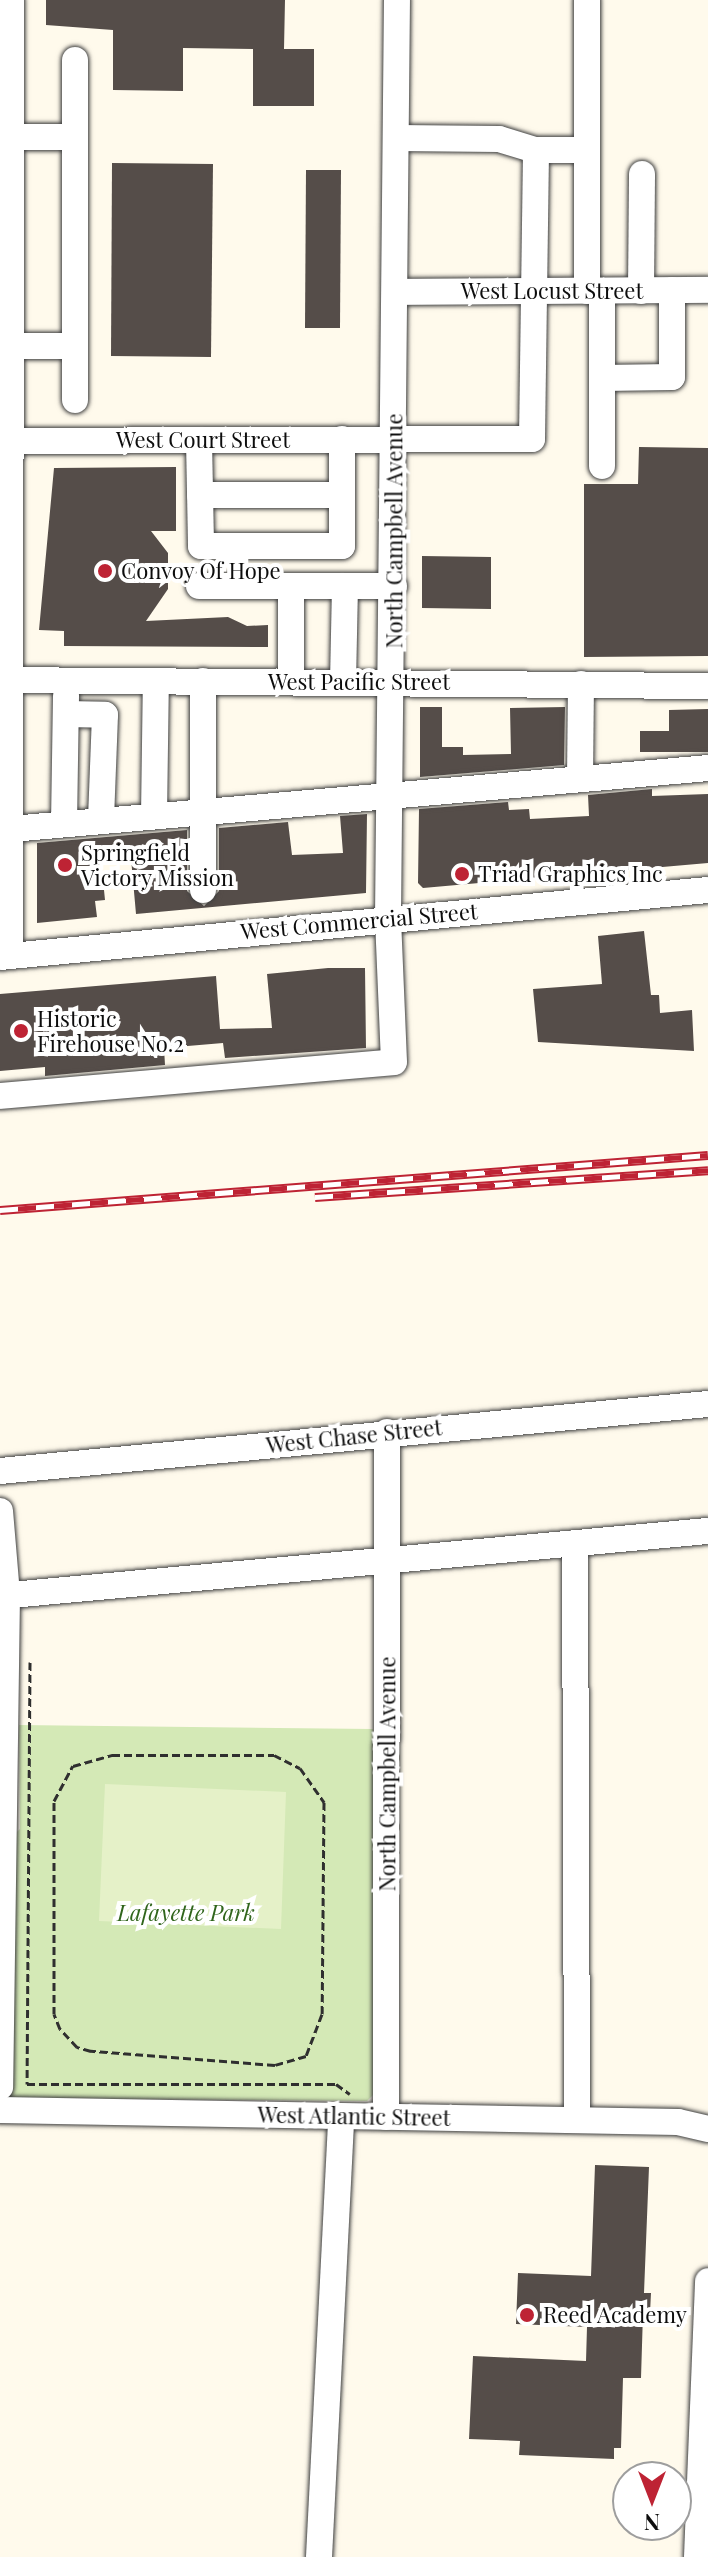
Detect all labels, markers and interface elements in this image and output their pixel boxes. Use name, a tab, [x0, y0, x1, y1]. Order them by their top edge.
street label: West Locust Street	[460, 278, 644, 304]
street label: North Campbell Avenue	[381, 413, 407, 649]
street label: West Court Street	[116, 427, 290, 453]
place label: Convoy Of Hope	[121, 558, 281, 584]
marker: Convoy Of Hope	[96, 562, 114, 580]
street label: West Pacific Street	[268, 669, 450, 695]
place label: Springfield Victory Mission	[81, 839, 234, 890]
marker: Springfield Victory Mission	[56, 856, 74, 874]
place label: Triad Graphics Inc	[478, 861, 663, 887]
marker: Triad Graphics Inc	[453, 865, 471, 883]
street label: West Commercial Street	[239, 897, 479, 945]
place label: Historic Firehouse No.2	[37, 1005, 184, 1056]
marker: Historic Firehouse No.2	[12, 1022, 30, 1040]
street label: West Chase Street	[265, 1414, 443, 1458]
street label: North Campbell Avenue	[374, 1656, 400, 1892]
park label: Lafayette Park	[117, 1900, 255, 1926]
street label: West Atlantic Street	[257, 2101, 451, 2131]
place label: Reed Academy	[543, 2302, 688, 2328]
marker: Reed Academy	[518, 2306, 536, 2324]
north arrow	[612, 2461, 692, 2541]
text: N	[644, 2508, 660, 2538]

